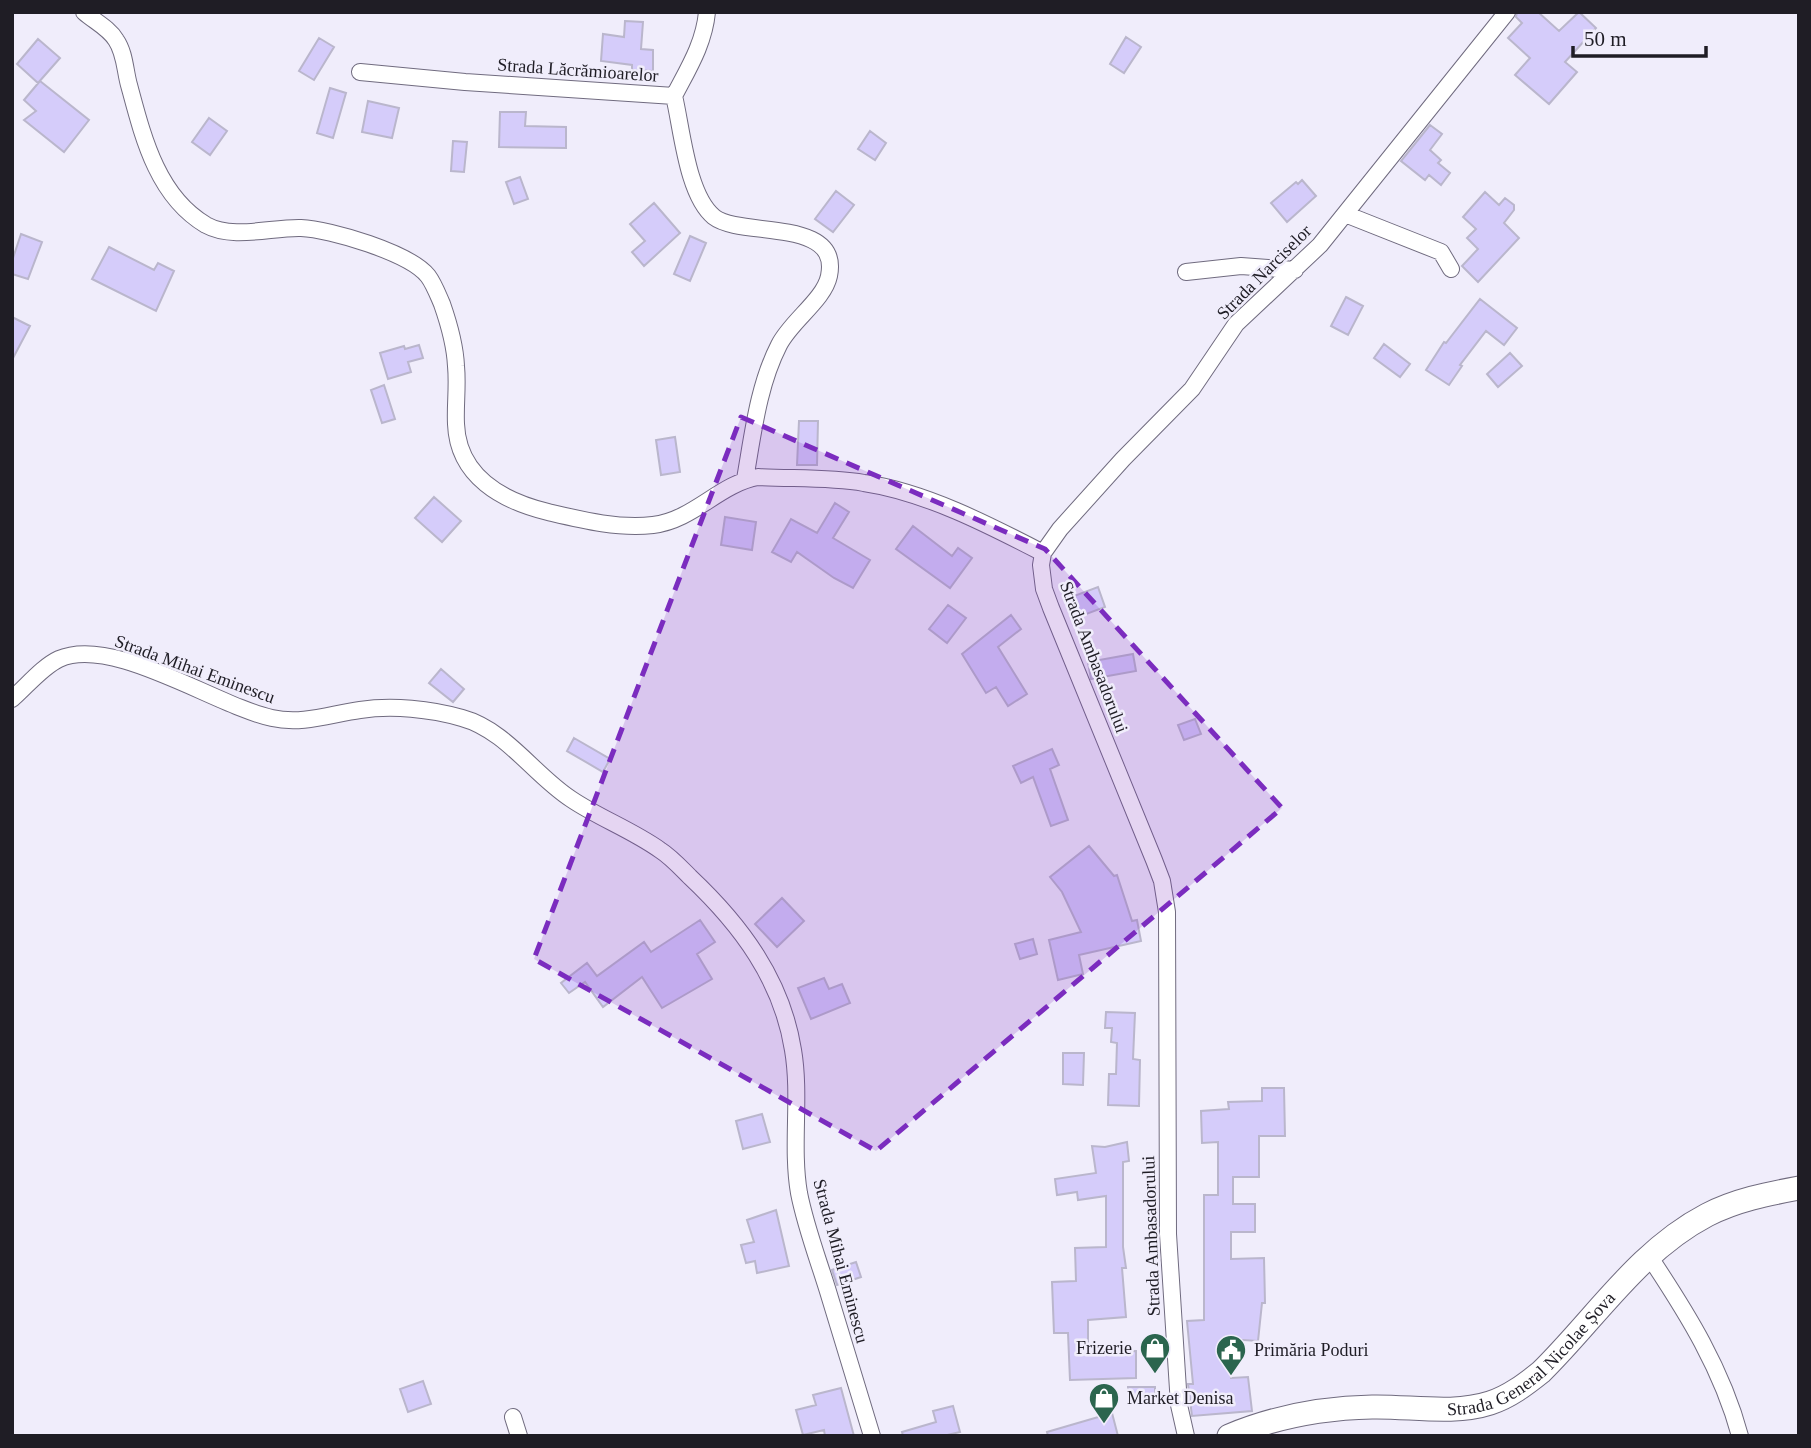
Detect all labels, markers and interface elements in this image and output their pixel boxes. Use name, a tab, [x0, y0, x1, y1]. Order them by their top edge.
scale bar	[1573, 14, 1706, 58]
text: 50 m	[1584, 27, 1627, 51]
street label: Strada Lăcrămioarelor	[497, 54, 659, 86]
street label: Strada Narciselor	[1213, 221, 1315, 323]
street label: Strada Ambasadorului	[1056, 579, 1132, 735]
street label: Strada Mihai Eminescu	[112, 631, 278, 707]
street label: Strada Ambasadorului	[1138, 1155, 1164, 1317]
street label: Strada Mihai Eminescu	[809, 1177, 873, 1345]
street label: Strada General Nicolae Șova	[1447, 1288, 1619, 1419]
shop icon: Frizerie	[1138, 1331, 1172, 1375]
public building icon: Primăria Poduri	[1214, 1333, 1248, 1377]
place label: Frizerie	[1076, 1338, 1132, 1358]
place label: Primăria Poduri	[1254, 1340, 1369, 1360]
shop icon: Market Denisa	[1087, 1381, 1121, 1425]
place label: Market Denisa	[1127, 1388, 1233, 1408]

